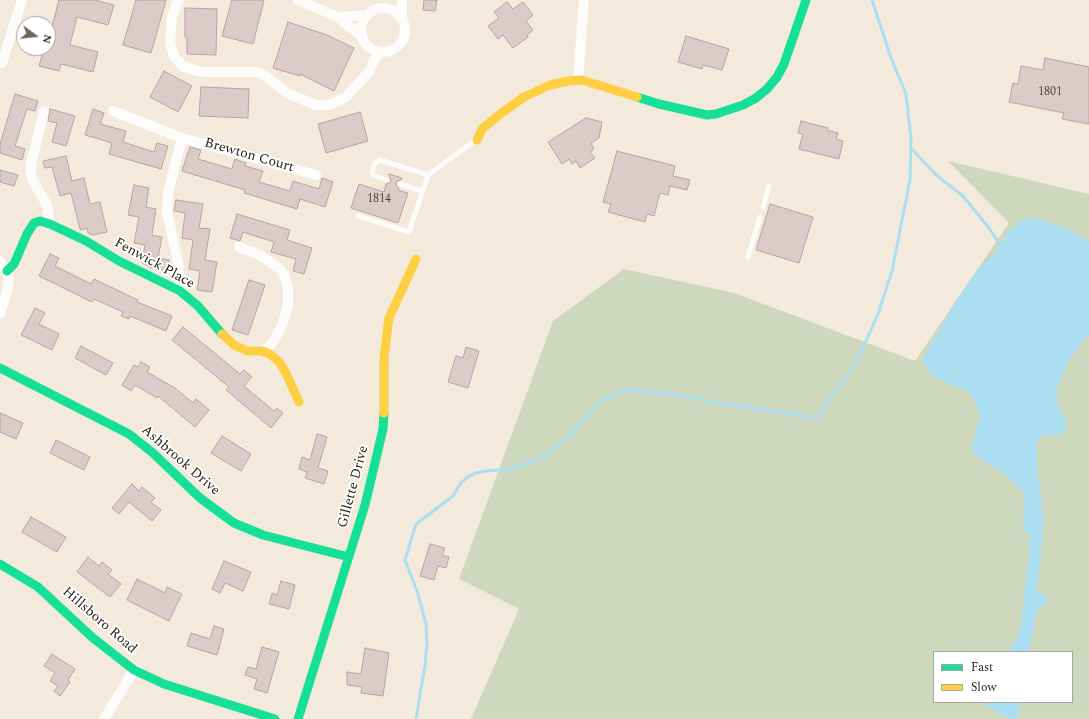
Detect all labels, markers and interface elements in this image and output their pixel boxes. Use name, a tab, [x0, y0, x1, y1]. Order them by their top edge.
north arrow	[16, 16, 56, 56]
text: N	[38, 32, 56, 46]
house number: 1801	[1038, 86, 1062, 100]
street label: Brewton Court	[202, 135, 296, 177]
house number: 1814	[367, 193, 391, 207]
street label: Fenwick Place	[111, 235, 197, 293]
street label: Ashbrook Drive	[137, 422, 223, 500]
street label: Gillette Drive	[335, 444, 373, 530]
street label: Hillsboro Road	[58, 584, 140, 658]
legend	[933, 651, 1073, 703]
text: Fast	[971, 658, 993, 677]
text: Slow	[971, 678, 996, 697]

